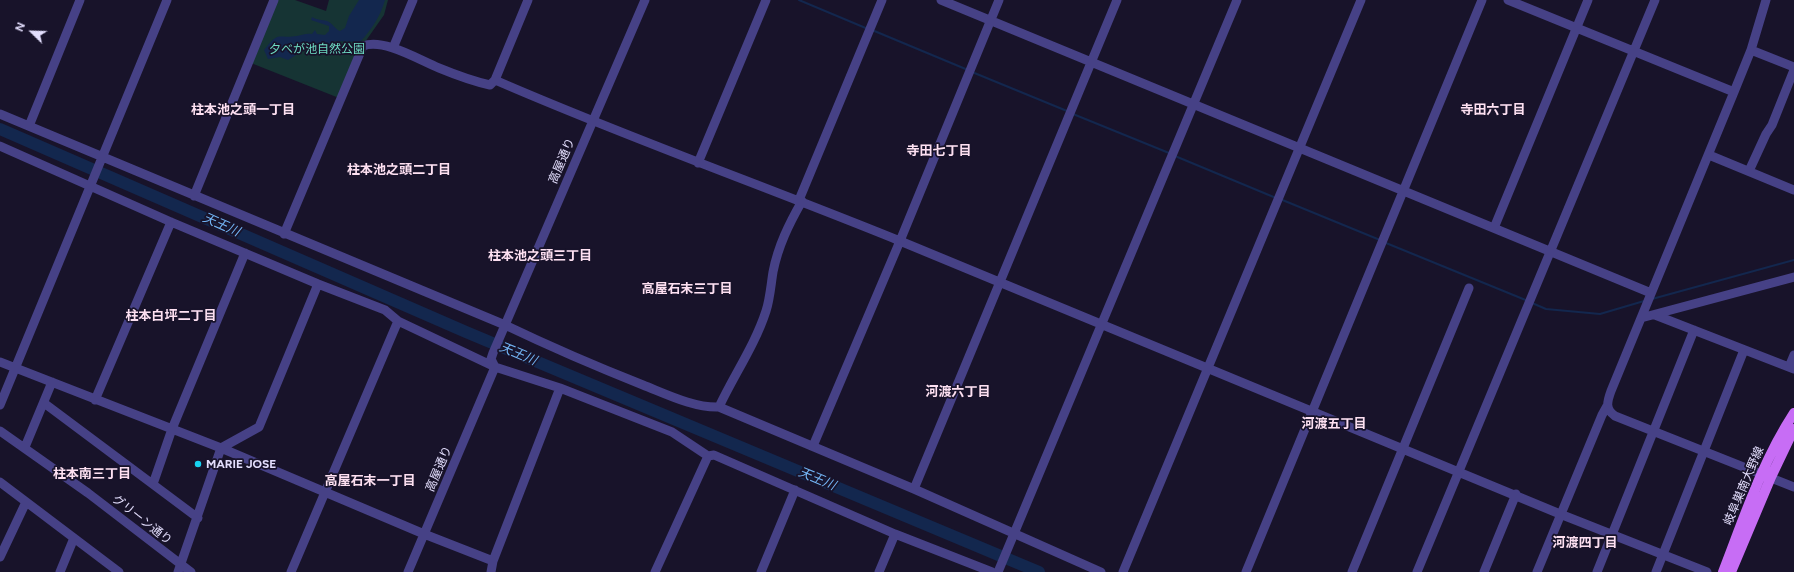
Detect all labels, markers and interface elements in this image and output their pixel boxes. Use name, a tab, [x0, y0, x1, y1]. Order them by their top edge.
north arrow	[12, 12, 52, 52]
text: N	[13, 21, 28, 34]
park label: 夕べが池自然公園	[269, 42, 365, 56]
district label: 柱本池之頭一丁目	[191, 102, 295, 118]
district label: 寺田六丁目	[1461, 102, 1525, 118]
street label: 高屋通り	[546, 136, 578, 186]
district label: 寺田七丁目	[907, 143, 971, 159]
district label: 柱本池之頭二丁目	[347, 162, 451, 178]
water label: 天王川	[200, 210, 242, 240]
district label: 柱本池之頭三丁目	[488, 248, 592, 264]
district label: 高屋石末三丁目	[642, 281, 732, 297]
district label: 柱本白坪二丁目	[126, 308, 216, 324]
water label: 天王川	[497, 339, 539, 369]
district label: 河渡六丁目	[926, 384, 990, 400]
district label: 河渡五丁目	[1302, 416, 1366, 432]
street label: 高屋通り	[423, 444, 455, 494]
street label: 岐阜巣南大野線	[1721, 445, 1767, 527]
place label: MARIE JOSE	[206, 457, 276, 471]
marker: MARIE JOSE	[193, 459, 203, 469]
water label: 天王川	[796, 464, 838, 494]
district label: 柱本南三丁目	[53, 466, 131, 482]
district label: 高屋石末一丁目	[325, 473, 415, 489]
street label: グリーン通り	[109, 492, 175, 548]
district label: 河渡四丁目	[1553, 535, 1617, 551]

